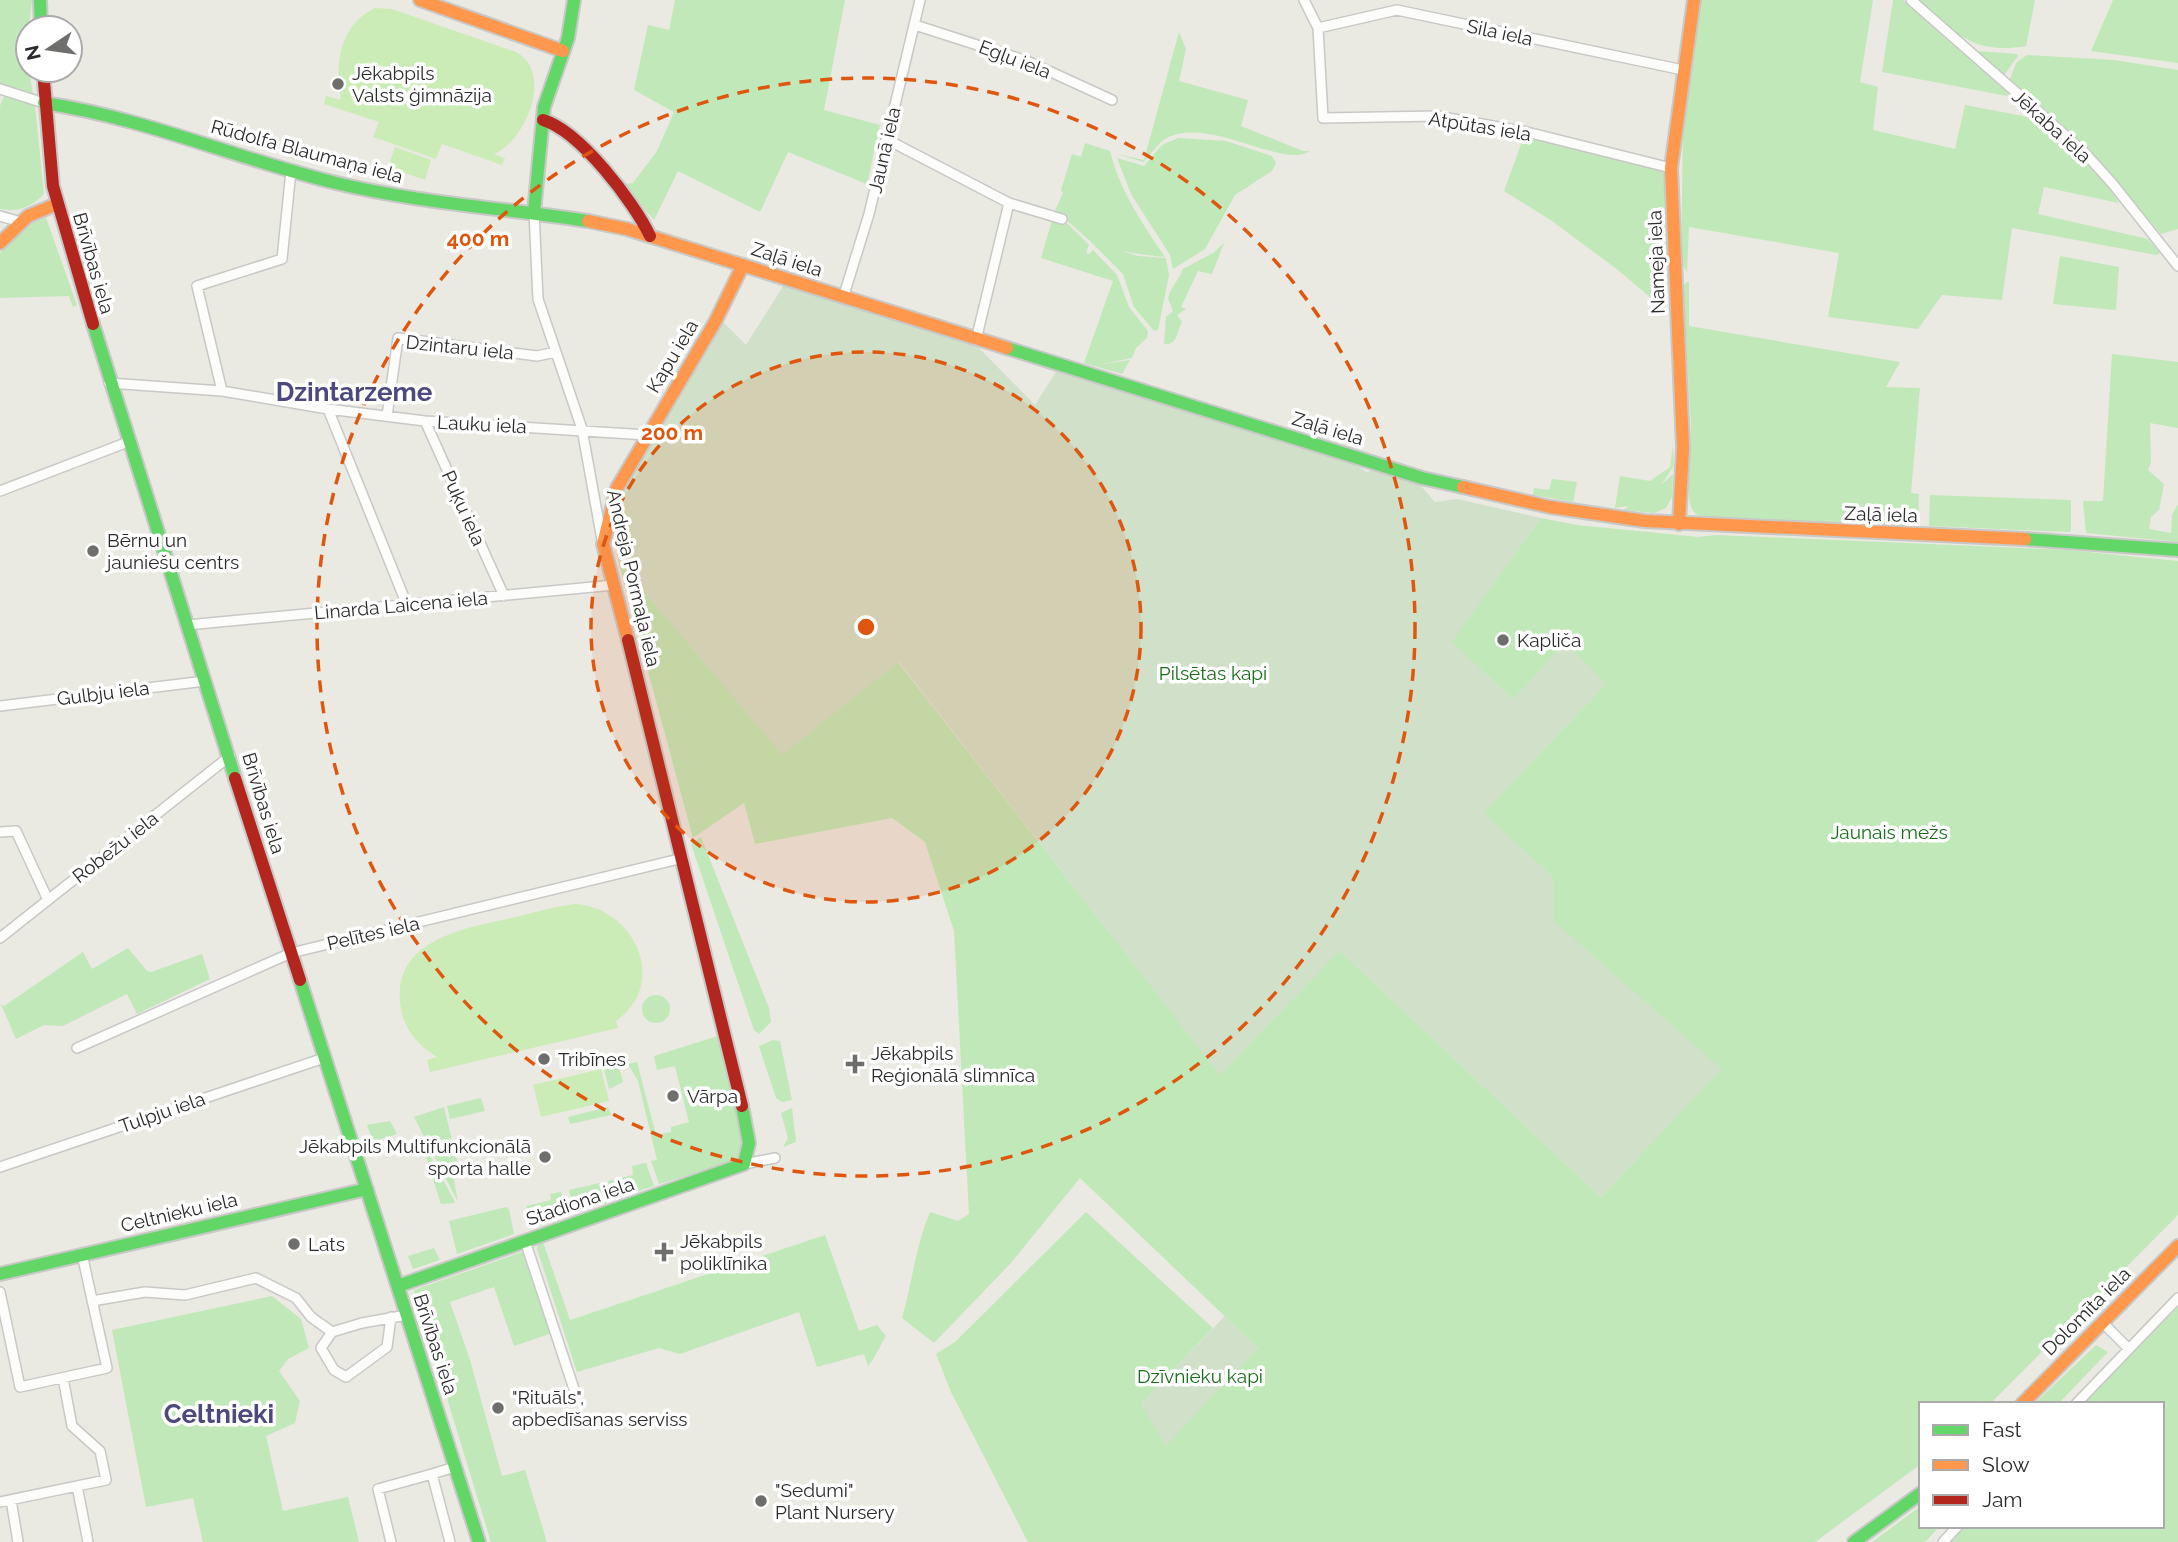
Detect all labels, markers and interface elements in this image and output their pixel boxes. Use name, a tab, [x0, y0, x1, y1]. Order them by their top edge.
north arrow	[14, 14, 84, 84]
street label: Sila iela	[1465, 14, 1535, 50]
street label: Egļu iela	[976, 35, 1054, 83]
text: N	[20, 43, 45, 62]
place label: Jēkabpils Valsts ģimnāzija	[352, 62, 492, 106]
marker: Jēkabpils Valsts ģimnāzija	[330, 76, 346, 92]
street label: Jēkaba iela	[2008, 85, 2096, 167]
street label: Jaunā iela	[863, 105, 905, 195]
street label: Atpūtas iela	[1427, 107, 1533, 145]
street label: Rūdolfa Blaumaņa iela	[209, 115, 405, 187]
street label: Brīvības iela	[69, 210, 119, 316]
street label: Nameja iela	[1643, 210, 1669, 314]
text: 400 m	[447, 226, 509, 251]
street label: Zaļā iela	[749, 237, 825, 281]
street label: Kapu iela	[642, 316, 702, 396]
street label: Dzintaru iela	[405, 330, 515, 364]
district label: Dzintarzeme	[276, 377, 433, 407]
street label: Zaļā iela	[1290, 407, 1366, 449]
street label: Lauku iela	[437, 411, 527, 437]
text: 200 m	[641, 420, 703, 445]
street label: Puķu iela	[438, 467, 490, 549]
street label: Andreja Pormaļa iela	[603, 487, 665, 669]
street label: Zaļā iela	[1844, 502, 1918, 526]
place label: Bērnu un jauniešu centrs	[104, 529, 239, 573]
marker: Bērnu un jauniešu centrs	[85, 543, 101, 559]
street label: Linarda Laicena iela	[313, 586, 489, 624]
centre of rings	[854, 615, 878, 639]
place label: Kapliča	[1517, 629, 1581, 651]
marker: Kapliča	[1495, 632, 1511, 648]
park label: Pilsētas kapi	[1159, 662, 1267, 684]
street label: Gulbju iela	[55, 676, 151, 710]
street label: Brīvības iela	[238, 750, 290, 856]
street label: Robežu iela	[68, 807, 162, 887]
park label: Jaunais mežs	[1830, 821, 1948, 843]
street label: Pelītes iela	[325, 912, 421, 954]
place label: Jēkabpils Reģionālā slimnīca	[871, 1042, 1035, 1086]
place label: Tribīnes	[558, 1048, 626, 1070]
marker: Tribīnes	[536, 1051, 552, 1067]
marker: Jēkabpils Reģionālā slimnīca	[845, 1054, 865, 1074]
place label: Vārpa	[687, 1085, 738, 1107]
street label: Tulpju iela	[116, 1087, 208, 1137]
marker: Vārpa	[665, 1088, 681, 1104]
place label: Jēkabpils Multifunkcionālā sporta halle	[299, 1135, 531, 1179]
marker: Jēkabpils Multifunkcionālā sporta halle	[537, 1149, 553, 1165]
street label: Stadiona iela	[523, 1172, 637, 1230]
street label: Celtnieku iela	[118, 1188, 240, 1236]
place label: Jēkabpils poliklīnika	[680, 1230, 767, 1274]
place label: Lats	[308, 1233, 345, 1255]
marker: Lats	[286, 1236, 302, 1252]
marker: Jēkabpils poliklīnika	[654, 1242, 674, 1262]
street label: Dolomīta iela	[2037, 1262, 2135, 1360]
street label: Brīvības iela	[409, 1291, 463, 1397]
park label: Dzīvnieku kapi	[1137, 1365, 1263, 1387]
place label: "Rituāls", apbedīšanas serviss	[512, 1386, 688, 1430]
district label: Celtnieki	[164, 1399, 274, 1429]
marker: "Rituāls", apbedīšanas serviss	[490, 1400, 506, 1416]
legend	[1919, 1402, 2164, 1528]
text: Fast	[1982, 1417, 2022, 1442]
text: Slow	[1982, 1452, 2030, 1477]
place label: "Sedumi" Plant Nursery	[775, 1479, 894, 1523]
text: Jam	[1982, 1487, 2023, 1512]
marker: "Sedumi" Plant Nursery	[753, 1493, 769, 1509]

